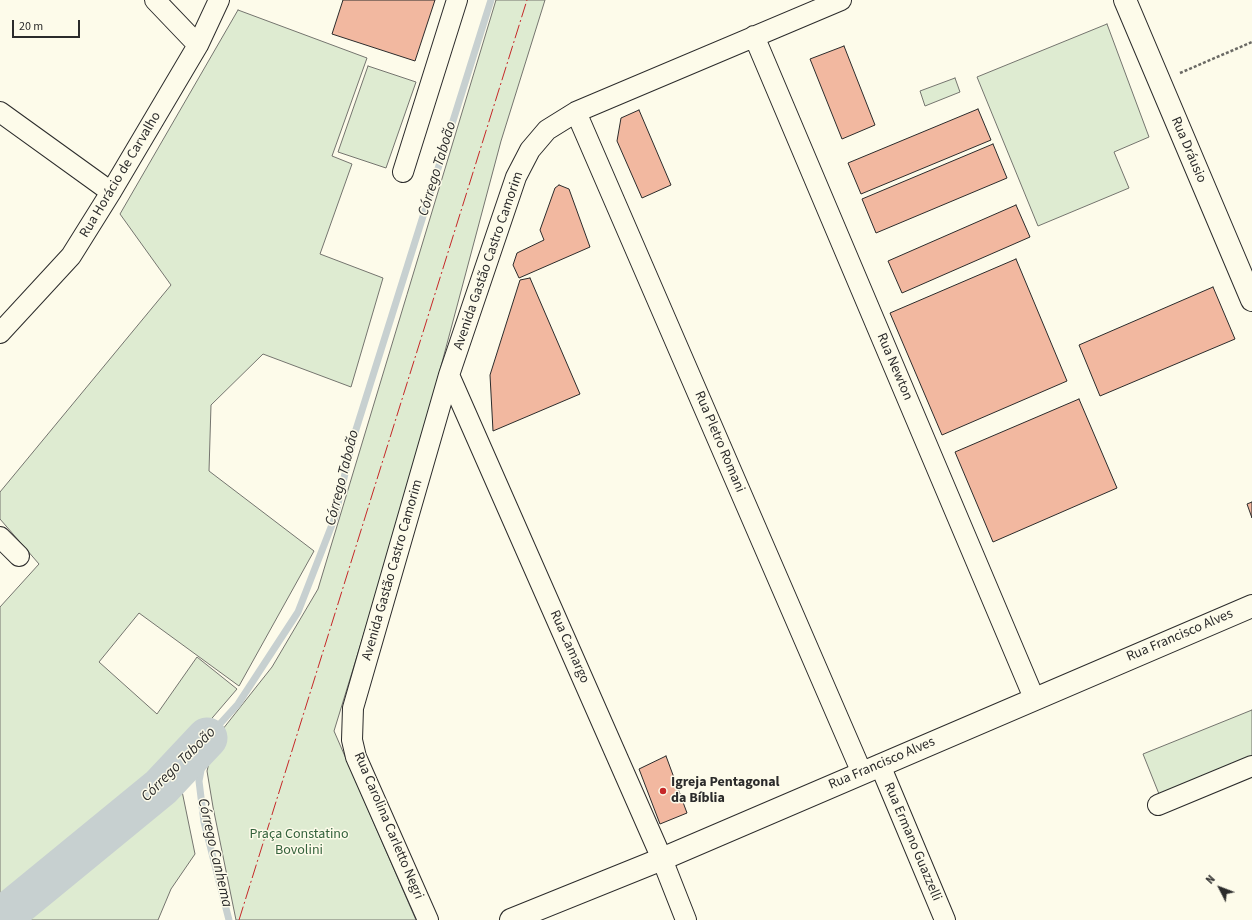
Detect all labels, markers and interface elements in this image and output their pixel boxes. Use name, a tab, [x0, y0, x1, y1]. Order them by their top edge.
scale bar	[14, 12, 82, 38]
text: 20 m	[19, 18, 43, 35]
street label: Rua Horácio de Carvalho	[77, 109, 165, 241]
street label: Rua Dráusio	[1167, 114, 1209, 186]
water label: Córrego Taboão	[415, 119, 461, 219]
street label: Avenida Gastão Castro Camorim	[451, 170, 527, 352]
street label: Rua Newton	[872, 331, 916, 403]
street label: Rua Pletro Romani	[690, 389, 748, 495]
water label: Córrego Taboão	[322, 428, 364, 528]
street label: Avenida Gastão Castro Camorim	[359, 478, 427, 662]
street label: Rua Francisco Alves	[1124, 606, 1236, 666]
street label: Rua Camargo	[545, 608, 593, 686]
water label: Córrego Taboão	[138, 724, 220, 806]
street label: Rua Francisco Alves	[826, 734, 938, 794]
street label: Rua Carolina Carletto Negri	[349, 750, 427, 902]
place label: Igreja Pentagonal da Bíblia	[671, 775, 780, 808]
street label: Rua Ermano Guazzelli	[879, 780, 945, 904]
marker: Igreja Pentagonal da Bíblia	[658, 786, 668, 796]
water label: Córrego Canhema	[193, 797, 235, 909]
park label: Praça Constatino Bovolini	[249, 827, 349, 860]
north arrow	[1200, 868, 1240, 908]
text: N	[1203, 872, 1219, 887]

